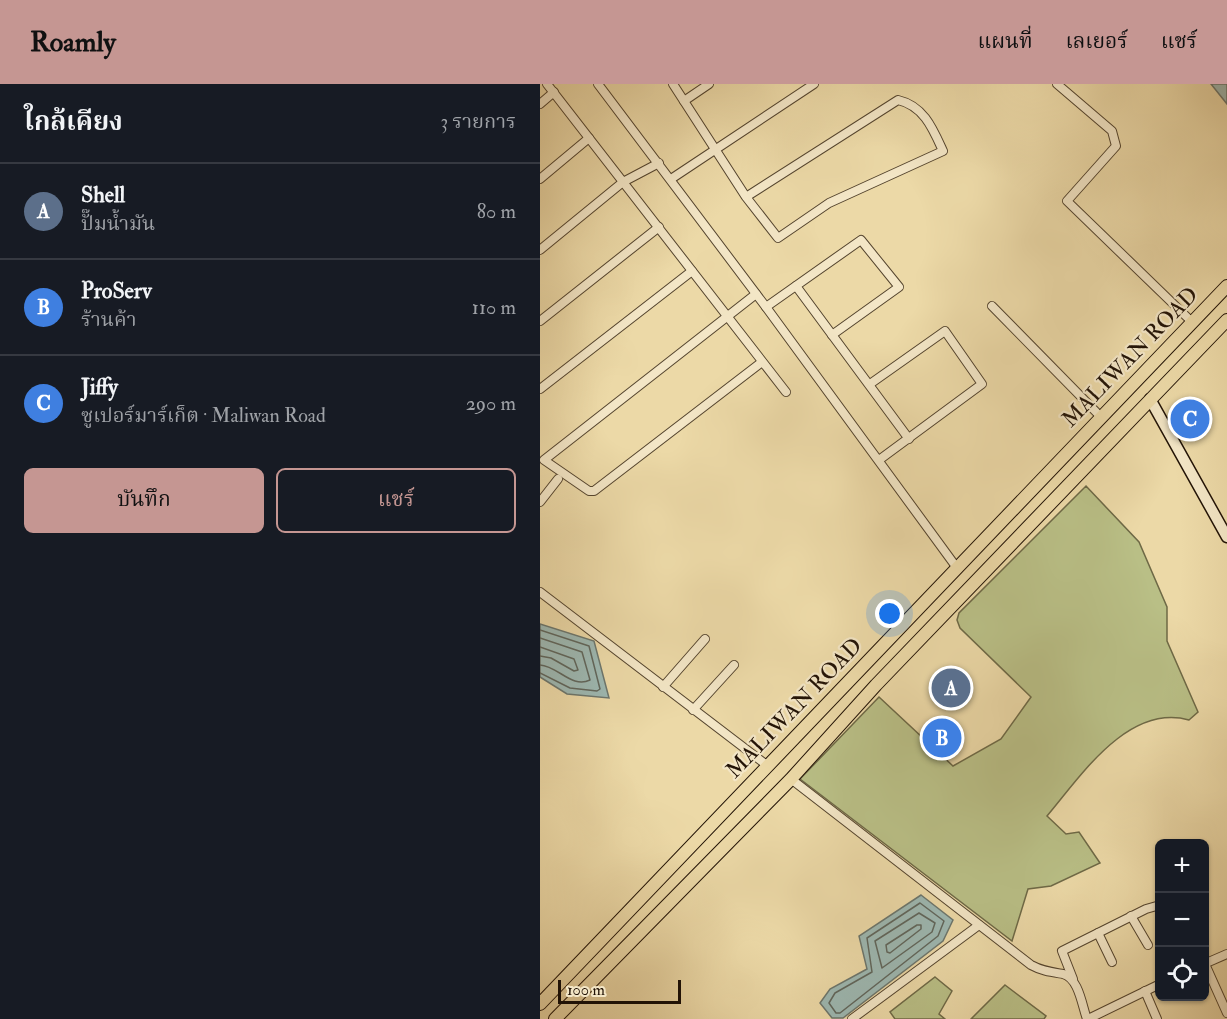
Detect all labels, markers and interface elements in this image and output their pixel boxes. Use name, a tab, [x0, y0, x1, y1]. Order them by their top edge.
text: Roamly	[30, 25, 116, 60]
text: แผนที่	[978, 28, 1033, 55]
text: เลเยอร์	[1066, 28, 1128, 55]
text: แชร์	[1161, 28, 1197, 55]
text: ใกล้เคียง	[24, 106, 123, 138]
text: 3 รายการ	[440, 109, 516, 134]
text: Shell	[81, 181, 125, 209]
text: A	[37, 199, 50, 224]
text: 80 m	[477, 199, 516, 224]
text: ปั๊มน้ำมัน	[81, 211, 155, 236]
text: ProServ	[81, 277, 152, 305]
street label: MALIWAN ROAD	[1056, 281, 1204, 433]
text: B	[37, 295, 50, 320]
text: 110 m	[472, 295, 516, 320]
text: ร้านค้า	[81, 307, 136, 332]
text: Jiffy	[81, 373, 118, 401]
text: C	[36, 391, 51, 416]
text: 290 m	[466, 391, 516, 416]
pin: C	[1170, 396, 1210, 442]
text: ซูเปอร์มาร์เก็ต · Maliwan Road	[81, 403, 326, 428]
button: บันทึก	[24, 468, 264, 533]
button: แชร์	[276, 468, 516, 533]
your location	[875, 599, 904, 628]
street label: MALIWAN ROAD	[720, 632, 868, 784]
pin: A	[932, 666, 970, 710]
pin: B	[922, 716, 962, 760]
map controls	[1155, 839, 1209, 1001]
button: +	[1155, 839, 1209, 893]
button: −	[1155, 893, 1209, 947]
button: locate	[1155, 947, 1209, 1001]
scale bar	[558, 977, 681, 1004]
text: 100 m	[567, 980, 605, 1000]

